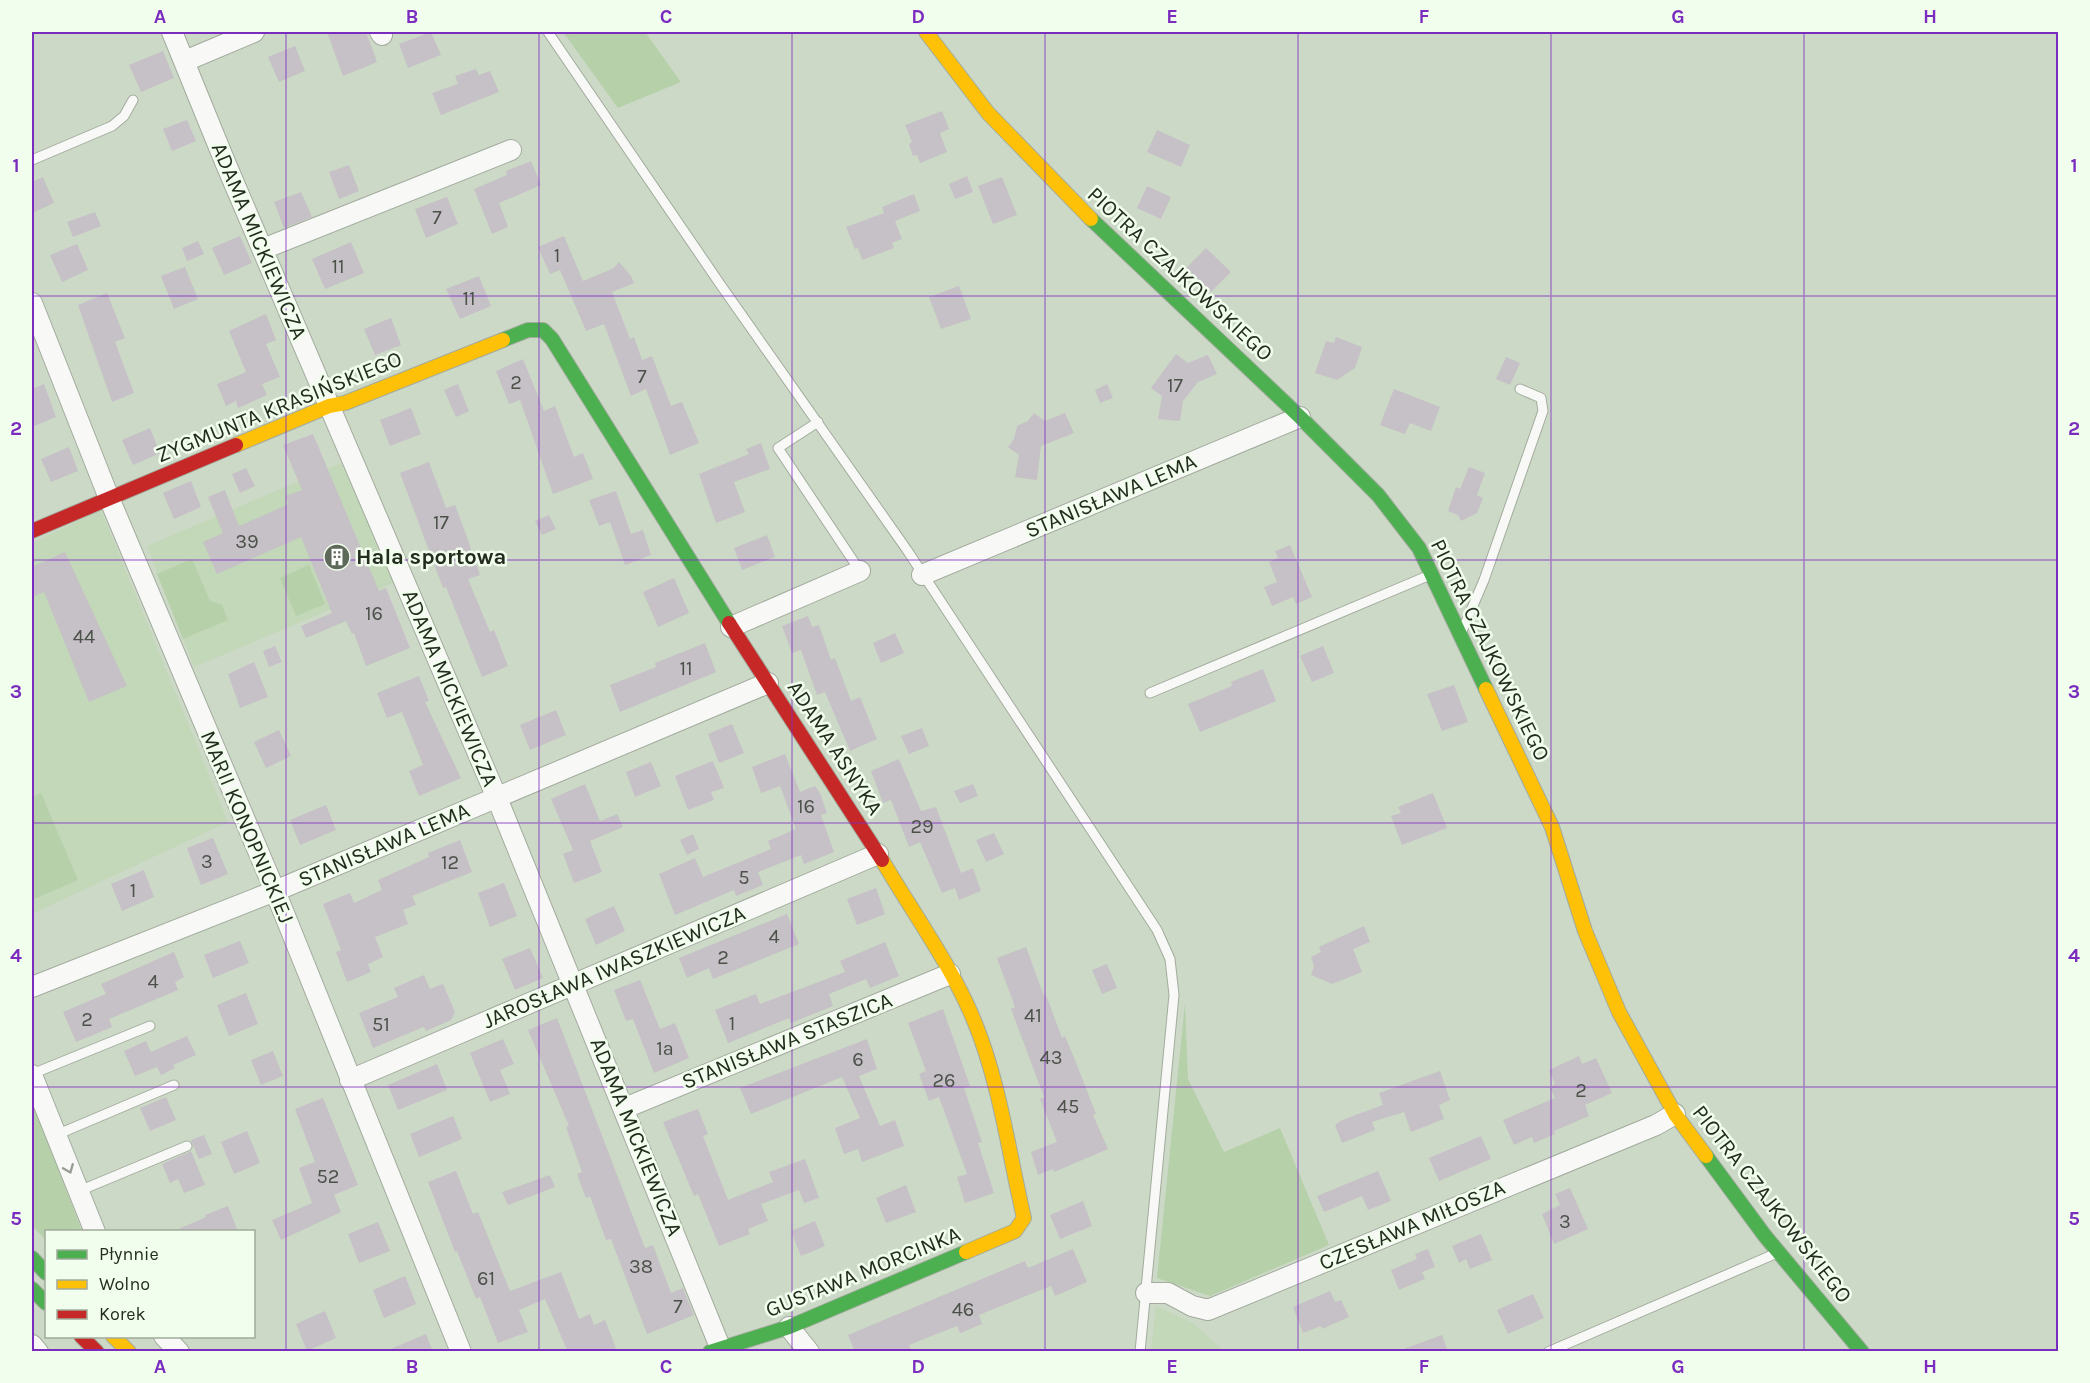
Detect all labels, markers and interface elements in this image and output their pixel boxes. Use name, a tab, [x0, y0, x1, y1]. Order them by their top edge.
text: A	[154, 5, 167, 28]
text: B	[406, 5, 418, 28]
text: C	[660, 5, 672, 28]
text: D	[911, 5, 925, 28]
text: E	[1166, 5, 1178, 28]
text: F	[1419, 5, 1430, 28]
text: G	[1671, 5, 1685, 28]
text: H	[1923, 5, 1937, 28]
street label: ADAMA MICKIEWICZA	[206, 139, 312, 344]
text: 1	[12, 154, 20, 177]
text: 1	[2070, 154, 2078, 177]
street label: PIOTRA CZAJKOWSKIEGO	[1082, 181, 1278, 367]
house number: 7	[432, 206, 442, 229]
house number: 1	[554, 244, 560, 267]
house number: 11	[331, 255, 345, 278]
house number: 11	[462, 287, 476, 310]
street label: ZYGMUNTA KRASIŃSKIEGO	[152, 345, 406, 468]
house number: 7	[637, 365, 647, 388]
house number: 2	[510, 371, 522, 394]
house number: 17	[1167, 374, 1184, 397]
text: 2	[10, 417, 22, 440]
text: 2	[2068, 417, 2080, 440]
street label: STANISŁAWA LEMA	[1021, 448, 1201, 544]
house number: 17	[433, 511, 450, 534]
house number: 39	[235, 530, 259, 553]
street label: PIOTRA CZAJKOWSKIEGO	[1425, 535, 1555, 765]
building icon: Hala sportowa	[322, 542, 352, 572]
place label: Hala sportowa	[356, 544, 506, 570]
street label: ADAMA MICKIEWICZA	[397, 586, 503, 791]
house number: 16	[365, 602, 383, 625]
house number: 44	[73, 625, 95, 648]
house number: 11	[679, 657, 693, 680]
street label: ADAMA ASNYKA	[782, 676, 888, 821]
text: 3	[10, 680, 22, 703]
text: 3	[2068, 680, 2080, 703]
street label: MARII KONOPNICKIEJ	[195, 727, 299, 927]
house number: 16	[797, 795, 815, 818]
street label: STANISŁAWA LEMA	[294, 797, 474, 893]
house number: 29	[910, 815, 934, 838]
house number: 3	[201, 850, 213, 873]
house number: 12	[441, 851, 459, 874]
house number: 5	[738, 866, 750, 889]
house number: 1	[130, 879, 136, 902]
street label: JAROSŁAWA IWASZKIEWICZA	[479, 900, 749, 1034]
house number: 4	[768, 925, 780, 948]
text: 4	[10, 944, 22, 967]
text: 4	[2068, 944, 2080, 967]
house number: 2	[717, 946, 729, 969]
house number: 4	[147, 970, 159, 993]
street label: STANISŁAWA STASZICA	[678, 987, 896, 1095]
house number: 41	[1024, 1004, 1042, 1027]
house number: 2	[81, 1008, 93, 1031]
house number: 1	[729, 1012, 735, 1035]
house number: 51	[372, 1013, 390, 1036]
street label: ADAMA MICKIEWICZA	[584, 1034, 688, 1240]
house number: 1a	[656, 1037, 674, 1060]
house number: 43	[1040, 1046, 1062, 1069]
house number: 6	[852, 1048, 864, 1071]
house number: 26	[932, 1069, 956, 1092]
house number: 2	[1575, 1079, 1587, 1102]
house number: 45	[1057, 1095, 1079, 1118]
street label: PIOTRA CZAJKOWSKIEGO	[1687, 1100, 1857, 1308]
one-way arrow	[62, 1162, 74, 1173]
house number: 52	[317, 1165, 339, 1188]
street label: CZESŁAWA MIŁOSZA	[1315, 1174, 1509, 1276]
text: 5	[10, 1207, 22, 1230]
text: 5	[2068, 1207, 2080, 1230]
house number: 3	[1559, 1210, 1571, 1233]
street label: GUSTAWA MORCINKA	[762, 1221, 965, 1323]
legend	[45, 1230, 255, 1338]
text: Płynnie	[99, 1243, 159, 1265]
house number: 38	[629, 1255, 653, 1278]
house number: 61	[477, 1267, 495, 1290]
text: Wolno	[99, 1273, 150, 1295]
house number: 7	[673, 1295, 683, 1318]
house number: 46	[952, 1298, 974, 1321]
text: Korek	[99, 1303, 146, 1325]
text: A	[154, 1355, 167, 1378]
text: B	[406, 1355, 418, 1378]
text: C	[660, 1355, 672, 1378]
text: D	[911, 1355, 925, 1378]
text: E	[1166, 1355, 1178, 1378]
text: F	[1419, 1355, 1430, 1378]
text: G	[1671, 1355, 1685, 1378]
text: H	[1923, 1355, 1937, 1378]

